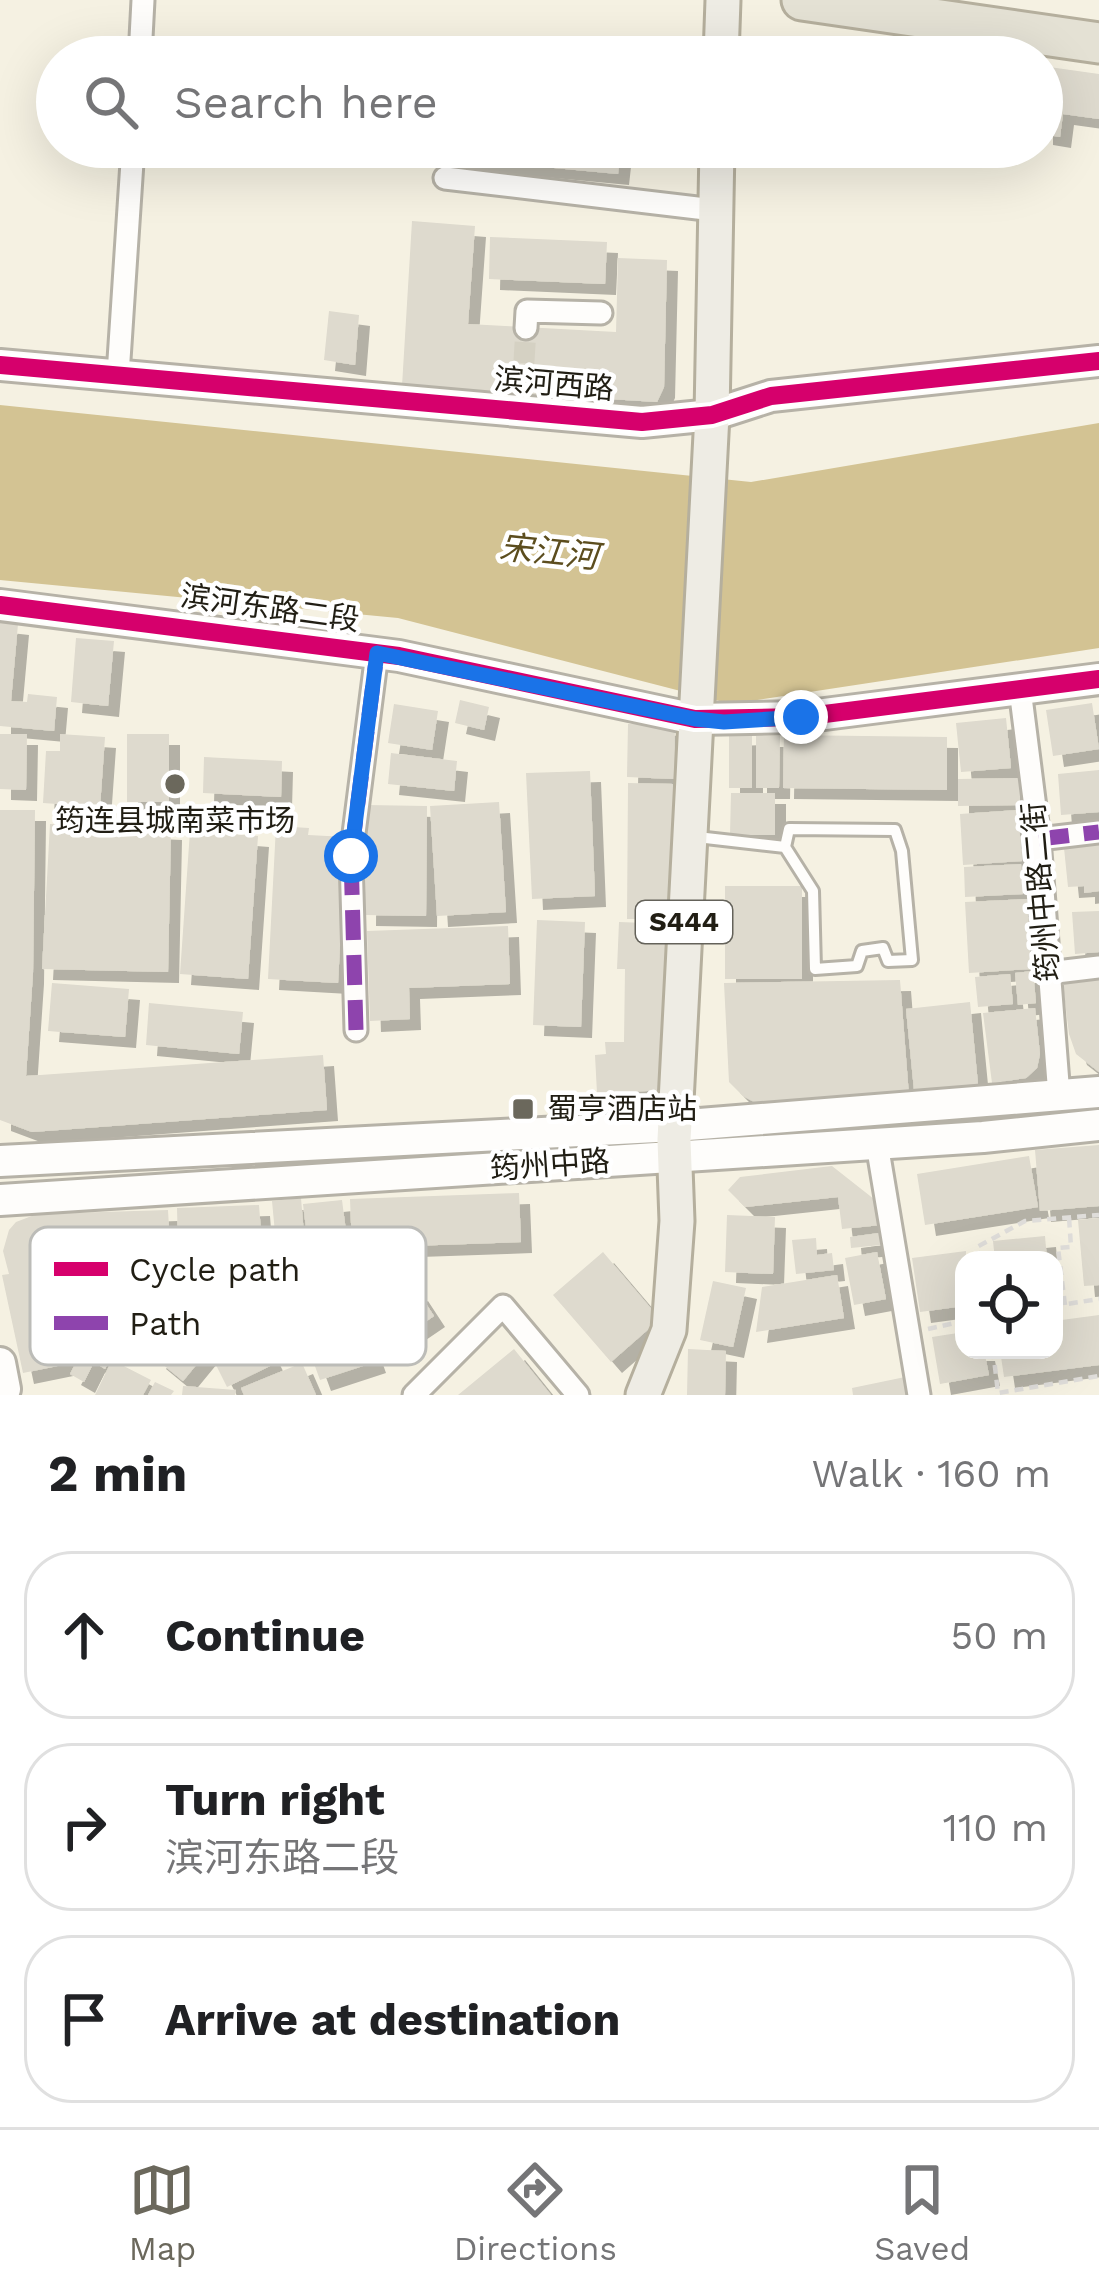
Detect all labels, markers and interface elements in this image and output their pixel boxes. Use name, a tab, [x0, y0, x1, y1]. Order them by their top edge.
search box	[36, 36, 1063, 168]
icon: search	[78, 69, 144, 135]
text: Search here	[174, 76, 438, 129]
street label: 滨河西路	[493, 361, 615, 406]
water label: 宋江河	[498, 527, 606, 577]
street label: 滨河东路二段	[179, 578, 362, 637]
route end	[774, 690, 828, 744]
marker: 筠连县城南菜市场	[162, 771, 188, 797]
street label: 筠州中路二街	[1015, 801, 1066, 983]
place label: 筠连县城南菜市场	[55, 803, 295, 838]
route start	[324, 829, 378, 883]
road number: S444	[636, 901, 732, 943]
place label: 蜀亨酒店站	[547, 1091, 697, 1126]
marker: 蜀亨酒店站	[510, 1096, 536, 1122]
street label: 筠州中路	[489, 1143, 611, 1186]
legend	[30, 1227, 426, 1365]
text: Cycle path	[129, 1250, 301, 1289]
map controls	[955, 1251, 1063, 1359]
button: locate	[955, 1251, 1063, 1359]
text: Path	[129, 1304, 201, 1343]
text: 2 min	[48, 1444, 187, 1503]
text: Walk · 160 m	[812, 1451, 1051, 1496]
icon: ahead	[51, 1602, 117, 1668]
text: Continue	[165, 1609, 365, 1662]
text: 50 m	[951, 1613, 1048, 1658]
text: Turn right	[165, 1773, 385, 1826]
icon: right	[51, 1794, 117, 1860]
text: 110 m	[943, 1805, 1048, 1850]
text: 滨河东路二段	[165, 1835, 399, 1880]
icon: arrive	[51, 1986, 117, 2052]
text: Arrive at destination	[165, 1993, 620, 2046]
tab: Map	[129, 2157, 196, 2268]
tab: Directions	[454, 2157, 617, 2268]
tab: Saved	[874, 2157, 970, 2268]

